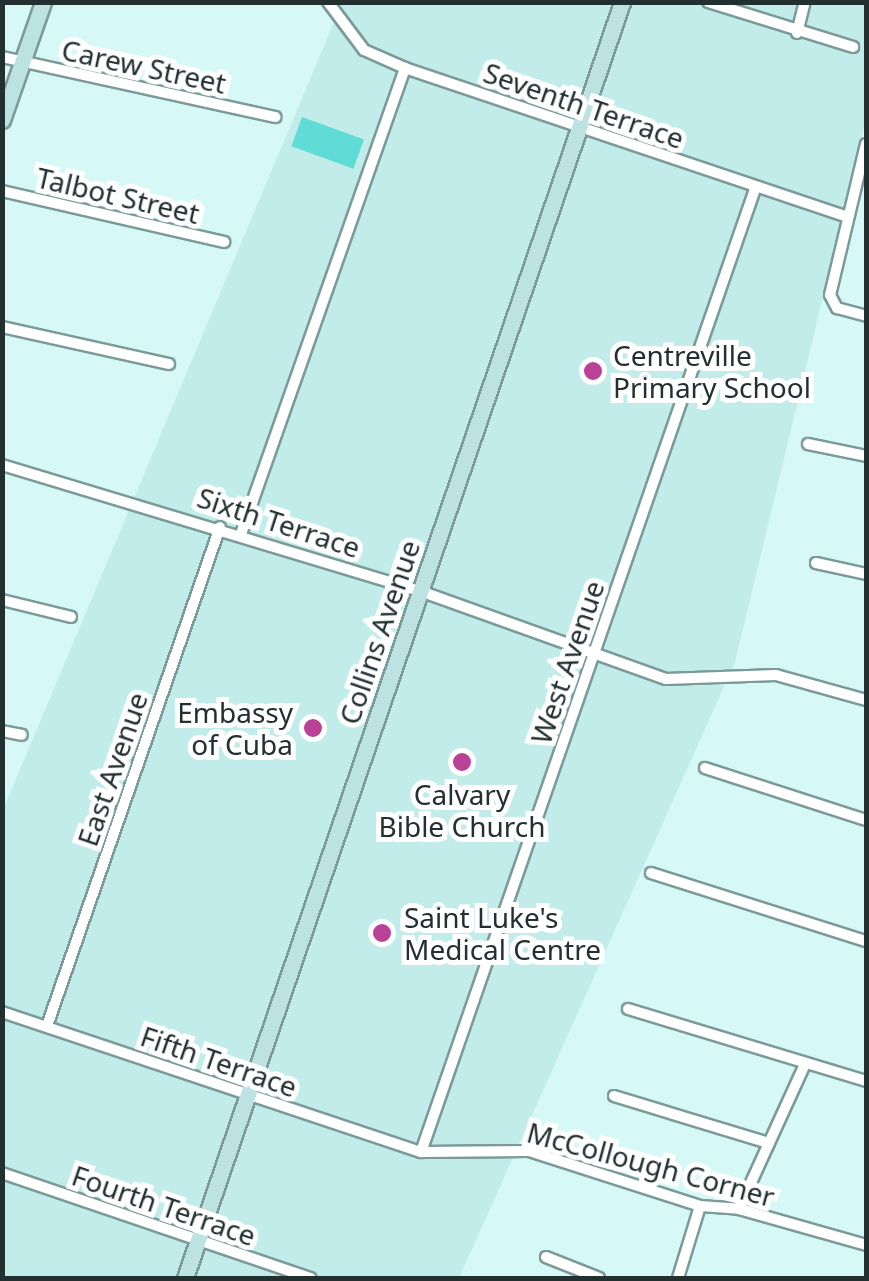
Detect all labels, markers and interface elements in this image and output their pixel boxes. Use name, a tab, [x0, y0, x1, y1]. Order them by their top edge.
street label: Carew Street	[59, 32, 229, 100]
street label: Seventh Terrace	[479, 55, 689, 155]
street label: Talbot Street	[33, 160, 203, 230]
place label: Centreville Primary School	[613, 338, 811, 404]
marker: Centreville Primary School	[582, 360, 604, 382]
street label: Sixth Terrace	[193, 480, 365, 564]
street label: Collins Avenue	[332, 535, 426, 729]
street label: West Avenue	[523, 576, 611, 748]
street label: East Avenue	[70, 688, 154, 850]
place label: Embassy of Cuba	[177, 695, 293, 761]
marker: Embassy of Cuba	[302, 717, 324, 739]
marker: Calvary Bible Church	[451, 751, 473, 773]
place label: Calvary Bible Church	[379, 777, 545, 843]
place label: Saint Luke's Medical Centre	[404, 900, 601, 966]
marker: Saint Luke's Medical Centre	[369, 920, 395, 946]
street label: Fifth Terrace	[136, 1019, 302, 1103]
street label: McCollough Corner	[524, 1115, 778, 1213]
street label: Fourth Terrace	[68, 1158, 260, 1252]

